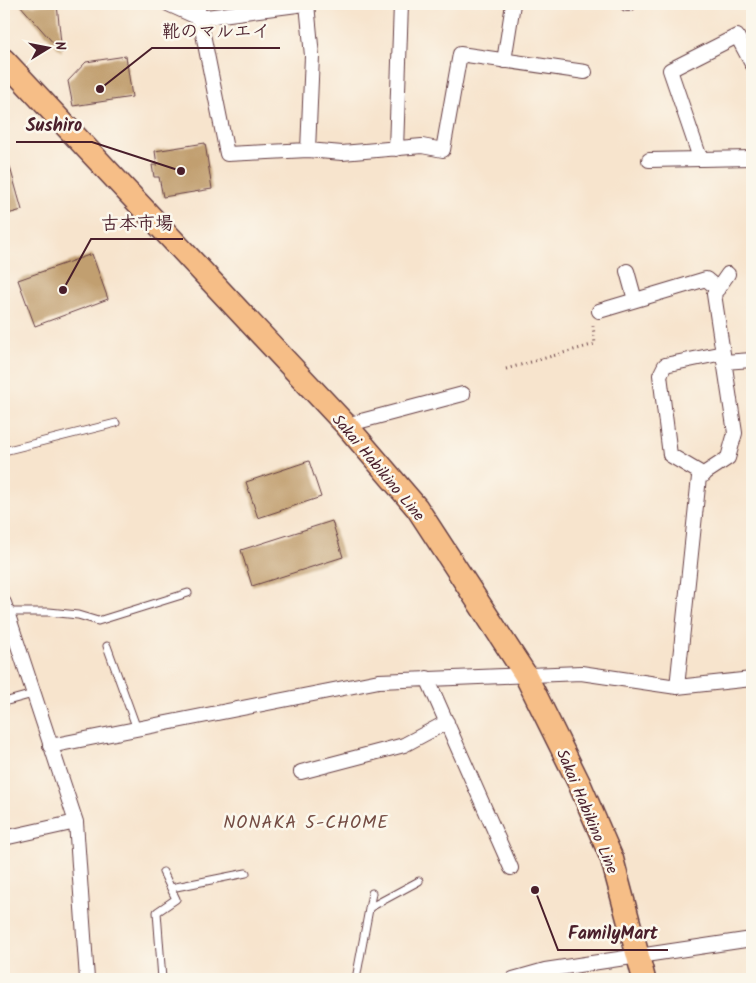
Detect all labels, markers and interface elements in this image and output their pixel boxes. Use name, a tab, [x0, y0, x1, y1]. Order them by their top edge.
callout: 靴のマルエイ	[152, 15, 280, 48]
text: 靴のマルエイ	[162, 18, 270, 47]
north arrow	[22, 22, 72, 72]
text: N	[48, 40, 71, 52]
callout: Sushiro	[16, 109, 92, 142]
text: Sushiro	[26, 112, 82, 141]
callout: 古本市場	[91, 206, 183, 239]
text: 古本市場	[101, 210, 173, 239]
street label: Sakai Habikino Line	[325, 409, 430, 527]
street label: Sakai Habikino Line	[549, 745, 624, 878]
district label: NONAKA 5-CHOME	[223, 809, 389, 838]
callout: FamilyMart	[558, 917, 668, 950]
text: FamilyMart	[568, 920, 659, 949]

